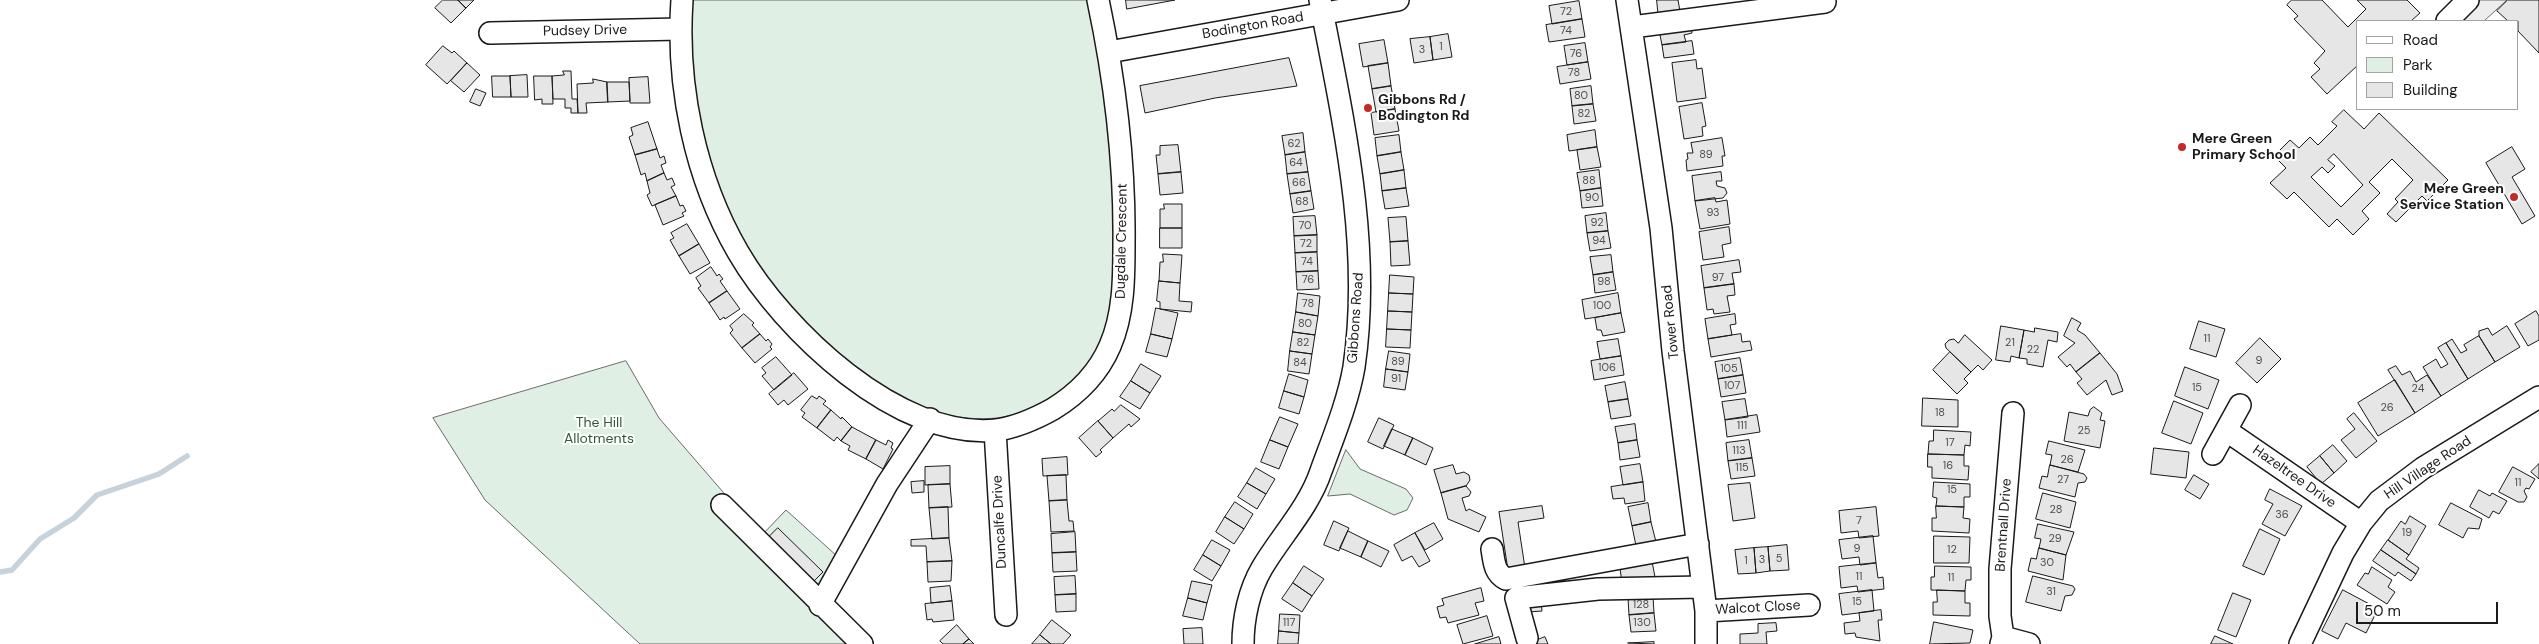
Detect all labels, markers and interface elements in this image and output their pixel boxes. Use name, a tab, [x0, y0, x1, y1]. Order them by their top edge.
house number: 72	[1560, 5, 1572, 19]
street label: Bodington Road	[1201, 9, 1305, 43]
legend	[2356, 20, 2519, 110]
street label: Pudsey Drive	[543, 22, 627, 40]
house number: 74	[1560, 24, 1572, 38]
text: Road	[2403, 30, 2438, 50]
house number: 1	[1439, 40, 1443, 54]
house number: 3	[1419, 43, 1425, 57]
house number: 76	[1570, 47, 1582, 61]
text: Park	[2403, 55, 2433, 75]
house number: 78	[1568, 66, 1580, 80]
text: Building	[2403, 80, 2458, 100]
house number: 80	[1574, 89, 1588, 103]
place label: Gibbons Rd / Bodington Rd	[1378, 92, 1469, 124]
marker: Gibbons Rd / Bodington Rd	[1362, 102, 1374, 114]
house number: 82	[1578, 107, 1590, 121]
place label: Mere Green Primary School	[2192, 131, 2295, 164]
house number: 62	[1288, 137, 1300, 151]
marker: Mere Green Primary School	[2176, 141, 2188, 153]
house number: 89	[1699, 148, 1713, 162]
house number: 64	[1289, 156, 1303, 170]
house number: 88	[1582, 174, 1596, 188]
house number: 66	[1292, 176, 1306, 190]
place label: Mere Green Service Station	[2400, 181, 2504, 213]
street label: Dugdale Crescent	[1113, 183, 1131, 299]
house number: 90	[1585, 191, 1599, 205]
marker: Mere Green Service Station	[2508, 191, 2520, 203]
house number: 68	[1295, 195, 1309, 209]
house number: 93	[1706, 206, 1720, 220]
house number: 92	[1590, 216, 1604, 230]
house number: 70	[1298, 219, 1312, 233]
house number: 94	[1592, 234, 1606, 248]
house number: 72	[1300, 237, 1312, 251]
house number: 74	[1301, 255, 1313, 269]
house number: 97	[1712, 271, 1724, 285]
street label: Gibbons Road	[1344, 272, 1368, 364]
house number: 76	[1302, 273, 1314, 287]
house number: 98	[1597, 275, 1611, 289]
street label: Tower Road	[1659, 284, 1683, 360]
house number: 78	[1302, 297, 1314, 311]
house number: 100	[1593, 299, 1611, 313]
house number: 80	[1298, 317, 1312, 331]
house number: 11	[2204, 332, 2210, 346]
house number: 82	[1297, 336, 1309, 350]
house number: 21	[2005, 336, 2015, 350]
house number: 22	[2027, 343, 2039, 357]
house number: 9	[2256, 354, 2262, 368]
house number: 89	[1391, 355, 1405, 369]
house number: 84	[1293, 356, 1307, 370]
house number: 106	[1598, 361, 1616, 375]
house number: 105	[1720, 362, 1738, 376]
house number: 91	[1391, 372, 1401, 386]
house number: 107	[1724, 379, 1740, 393]
house number: 15	[2192, 381, 2202, 395]
house number: 24	[2412, 382, 2424, 396]
house number: 26	[2380, 401, 2394, 415]
house number: 18	[1935, 406, 1945, 420]
park label: The Hill Allotments	[564, 415, 634, 448]
house number: 111	[1737, 419, 1747, 433]
house number: 25	[2077, 424, 2091, 438]
street label: Hill Village Road	[2381, 433, 2475, 503]
house number: 17	[1945, 436, 1955, 450]
street label: Hazeltree Drive	[2249, 442, 2339, 512]
house number: 113	[1732, 444, 1746, 458]
house number: 26	[2060, 453, 2074, 467]
house number: 16	[1943, 459, 1953, 473]
house number: 115	[1735, 461, 1749, 475]
house number: 27	[2057, 473, 2069, 487]
street label: Duncalfe Drive	[989, 475, 1011, 569]
house number: 11	[2515, 476, 2521, 490]
street label: Brentnall Drive	[1992, 478, 2016, 572]
house number: 15	[1947, 483, 1957, 497]
house number: 28	[2050, 503, 2062, 517]
house number: 36	[2275, 508, 2289, 522]
house number: 7	[1856, 514, 1862, 528]
house number: 19	[2402, 526, 2412, 540]
house number: 29	[2048, 532, 2062, 546]
house number: 9	[1854, 542, 1860, 556]
house number: 12	[1947, 543, 1957, 557]
house number: 5	[1776, 552, 1782, 566]
house number: 3	[1759, 553, 1765, 567]
house number: 1	[1744, 554, 1748, 568]
house number: 30	[2040, 556, 2054, 570]
house number: 11	[1856, 570, 1862, 584]
house number: 11	[1948, 571, 1954, 585]
house number: 31	[2046, 585, 2056, 599]
scale bar	[2359, 592, 2502, 624]
house number: 15	[1852, 595, 1862, 609]
street label: Walcot Close	[1715, 597, 1801, 619]
house number: 128	[1633, 598, 1649, 612]
text: 50 m	[2364, 601, 2401, 621]
house number: 117	[1283, 616, 1295, 630]
house number: 130	[1633, 616, 1651, 630]

